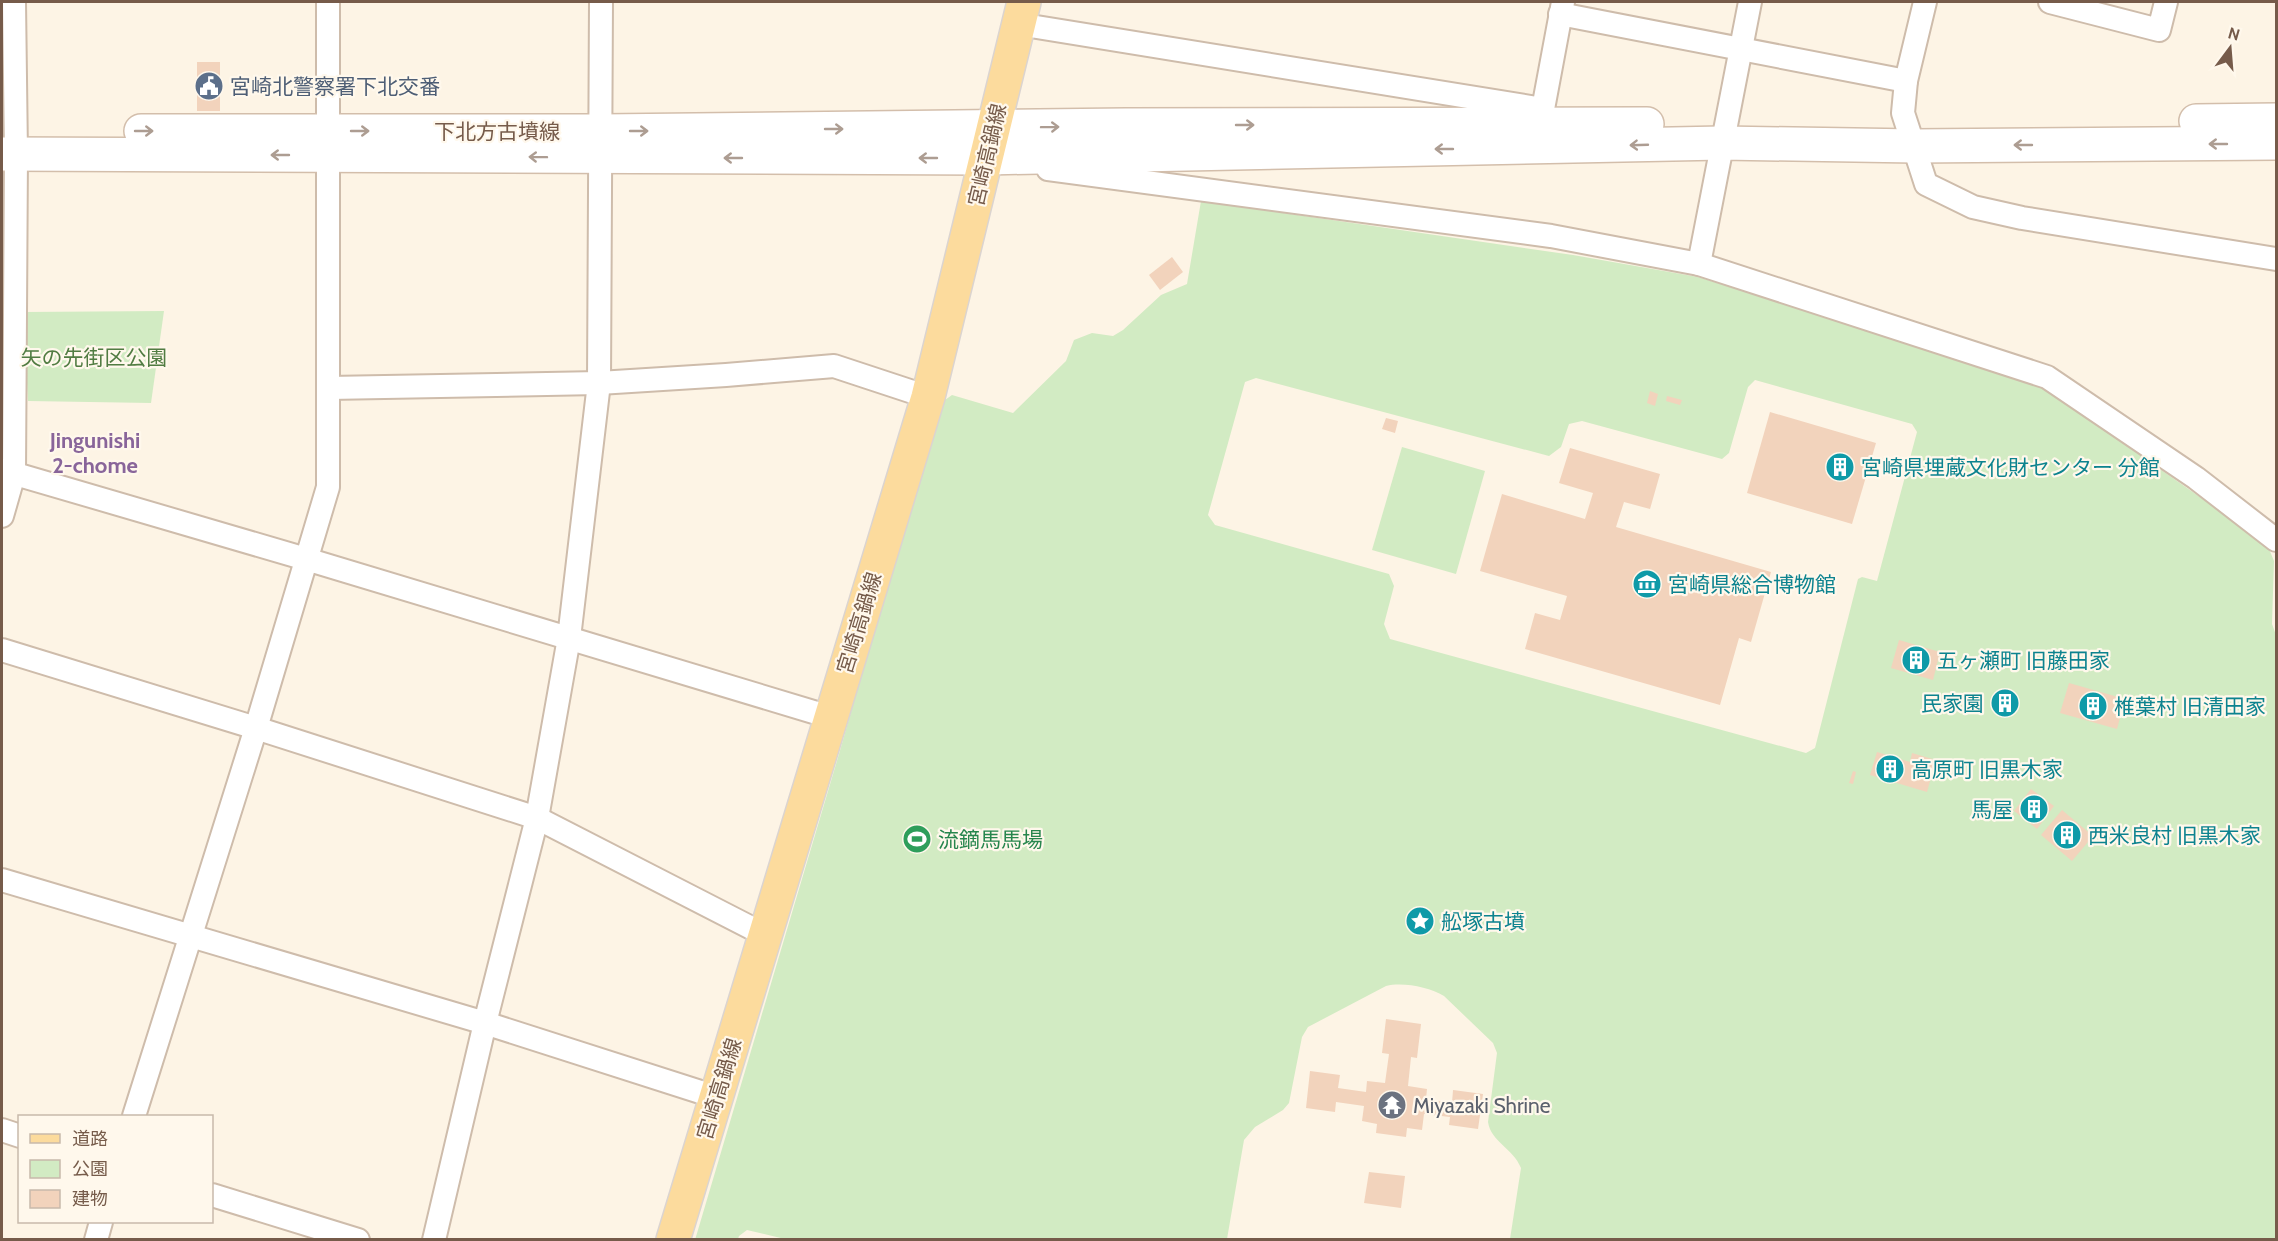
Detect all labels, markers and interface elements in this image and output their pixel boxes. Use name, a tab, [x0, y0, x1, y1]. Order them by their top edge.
north arrow	[2200, 18, 2260, 78]
text: N	[2226, 23, 2242, 45]
public building icon: 宮崎北警察署下北交番	[193, 70, 225, 102]
place label: 宮崎北警察署下北交番	[230, 74, 440, 99]
street label: 宮崎高鍋線	[963, 101, 1011, 209]
street label: 下北方古墳線	[434, 119, 560, 144]
one-way arrow	[1235, 119, 1255, 131]
one-way arrow	[1040, 121, 1060, 133]
one-way arrow	[823, 123, 843, 135]
one-way arrow	[133, 125, 153, 137]
one-way arrow	[349, 125, 369, 137]
one-way arrow	[628, 125, 648, 137]
one-way arrow	[2209, 138, 2229, 150]
one-way arrow	[2014, 139, 2034, 151]
one-way arrow	[1630, 140, 1650, 151]
one-way arrow	[1435, 143, 1455, 155]
one-way arrow	[271, 149, 291, 161]
one-way arrow	[529, 151, 549, 163]
one-way arrow	[724, 152, 744, 164]
one-way arrow	[919, 152, 939, 164]
park label: 矢の先街区公園	[21, 345, 168, 370]
district label: Jingunishi 2-chome	[49, 427, 140, 479]
building icon: 宮崎県埋蔵文化財センター 分館	[1824, 451, 1856, 483]
place label: 宮崎県埋蔵文化財センター 分館	[1861, 455, 2160, 480]
museum icon: 宮崎県総合博物館	[1631, 568, 1663, 600]
street label: 宮崎高鍋線	[832, 569, 886, 677]
place label: 宮崎県総合博物館	[1668, 572, 1836, 597]
building icon: 五ヶ瀬町 旧藤田家	[1900, 644, 1932, 676]
place label: 五ヶ瀬町 旧藤田家	[1937, 648, 2110, 673]
building icon: 民家園	[1989, 687, 2021, 719]
building icon: 椎葉村 旧清田家	[2077, 690, 2109, 722]
place label: 民家園	[1921, 691, 1984, 716]
place label: 椎葉村 旧清田家	[2114, 694, 2266, 719]
building icon: 高原町 旧黒木家	[1874, 753, 1906, 785]
place label: 高原町 旧黒木家	[1911, 757, 2063, 782]
building icon: 馬屋	[2018, 793, 2050, 825]
place label: 馬屋	[1971, 797, 2013, 822]
building icon: 西米良村 旧黒木家	[2051, 819, 2083, 851]
sports icon: 流鏑馬馬場	[901, 823, 933, 855]
place label: 西米良村 旧黒木家	[2088, 823, 2261, 848]
place label: 流鏑馬馬場	[938, 827, 1043, 852]
place icon: 舩塚古墳	[1404, 905, 1436, 937]
place label: 舩塚古墳	[1441, 909, 1525, 934]
street label: 宮崎高鍋線	[692, 1035, 746, 1143]
temple icon: Miyazaki Shrine	[1376, 1089, 1408, 1121]
place label: Miyazaki Shrine	[1413, 1093, 1551, 1118]
legend	[18, 1115, 213, 1223]
text: 道路	[72, 1128, 108, 1150]
text: 公園	[72, 1158, 108, 1180]
text: 建物	[72, 1188, 108, 1210]

